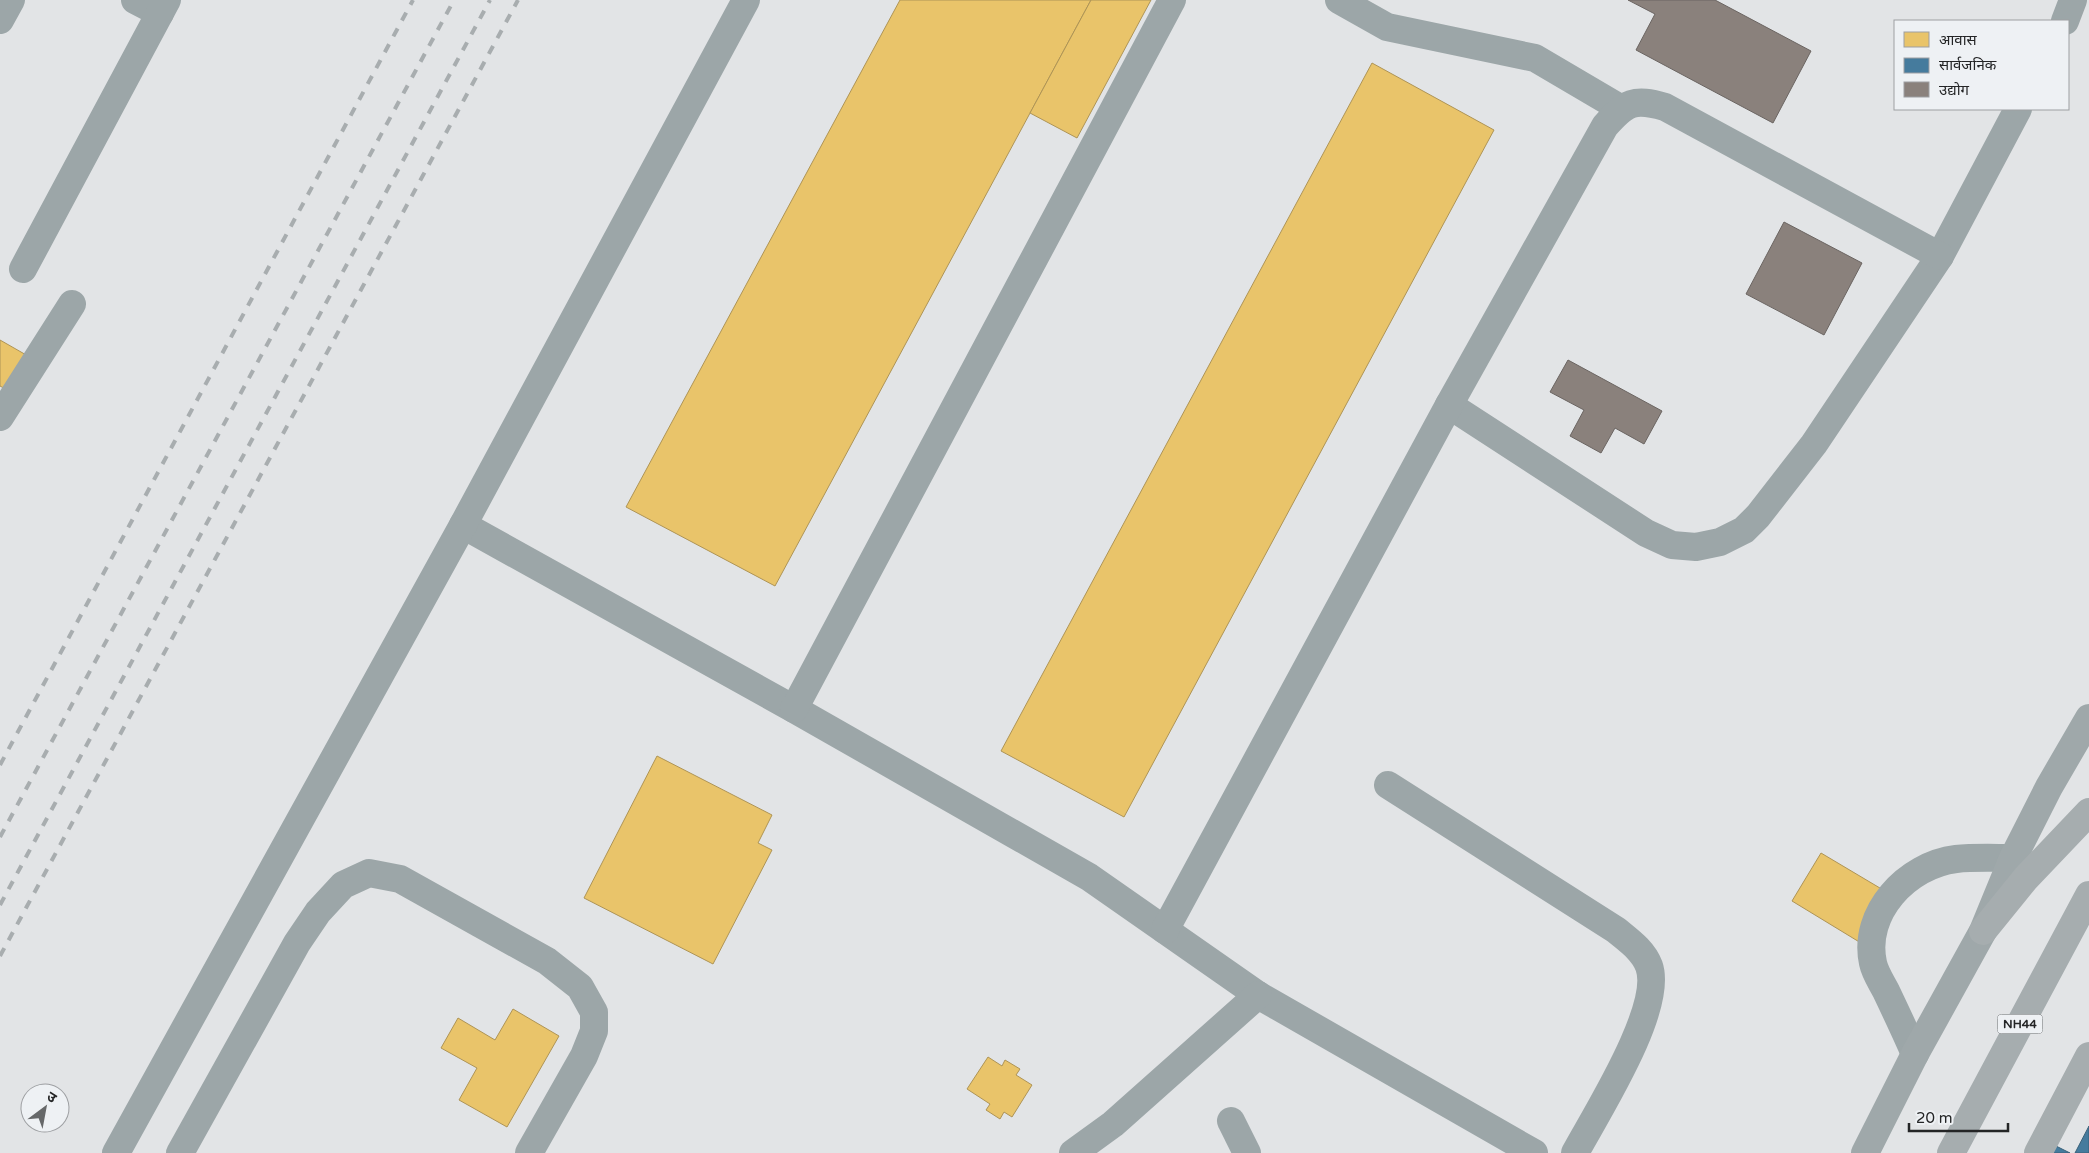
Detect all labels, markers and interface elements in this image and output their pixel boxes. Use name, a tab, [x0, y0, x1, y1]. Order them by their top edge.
legend	[1894, 20, 2069, 110]
text: आवास	[1939, 31, 1978, 49]
text: सार्वजनिक	[1939, 56, 1997, 74]
text: उद्योग	[1939, 81, 1970, 99]
road number: NH44	[1998, 1014, 2042, 1034]
north arrow	[20, 1083, 70, 1133]
text: उ	[44, 1088, 60, 1107]
scale bar	[1909, 1100, 2008, 1132]
text: 20 m	[1916, 1109, 1953, 1127]

